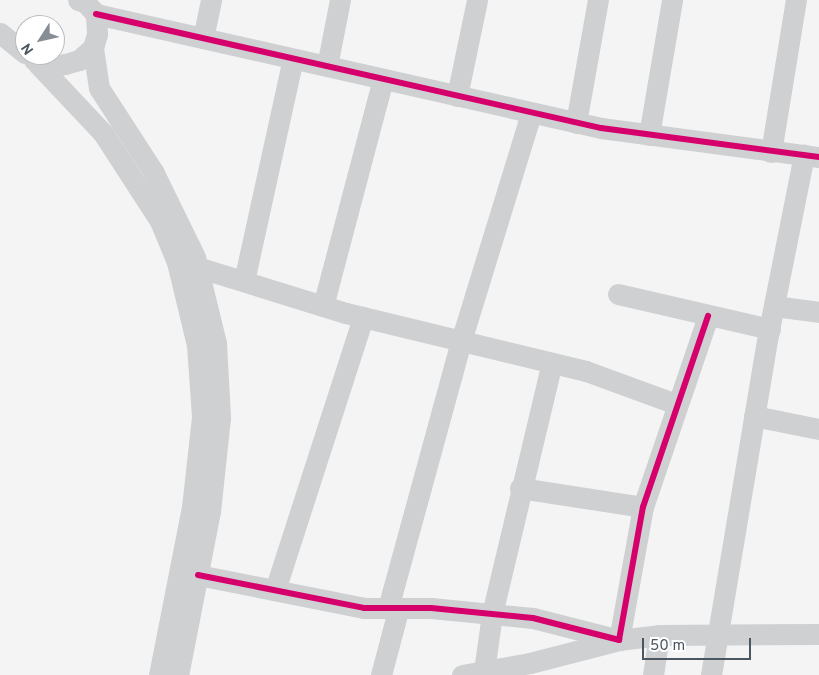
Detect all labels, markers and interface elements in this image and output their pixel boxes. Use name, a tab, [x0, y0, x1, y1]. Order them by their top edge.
north arrow	[15, 15, 65, 65]
text: N	[18, 39, 38, 57]
scale bar	[644, 628, 753, 660]
text: 50 m	[650, 637, 685, 656]

